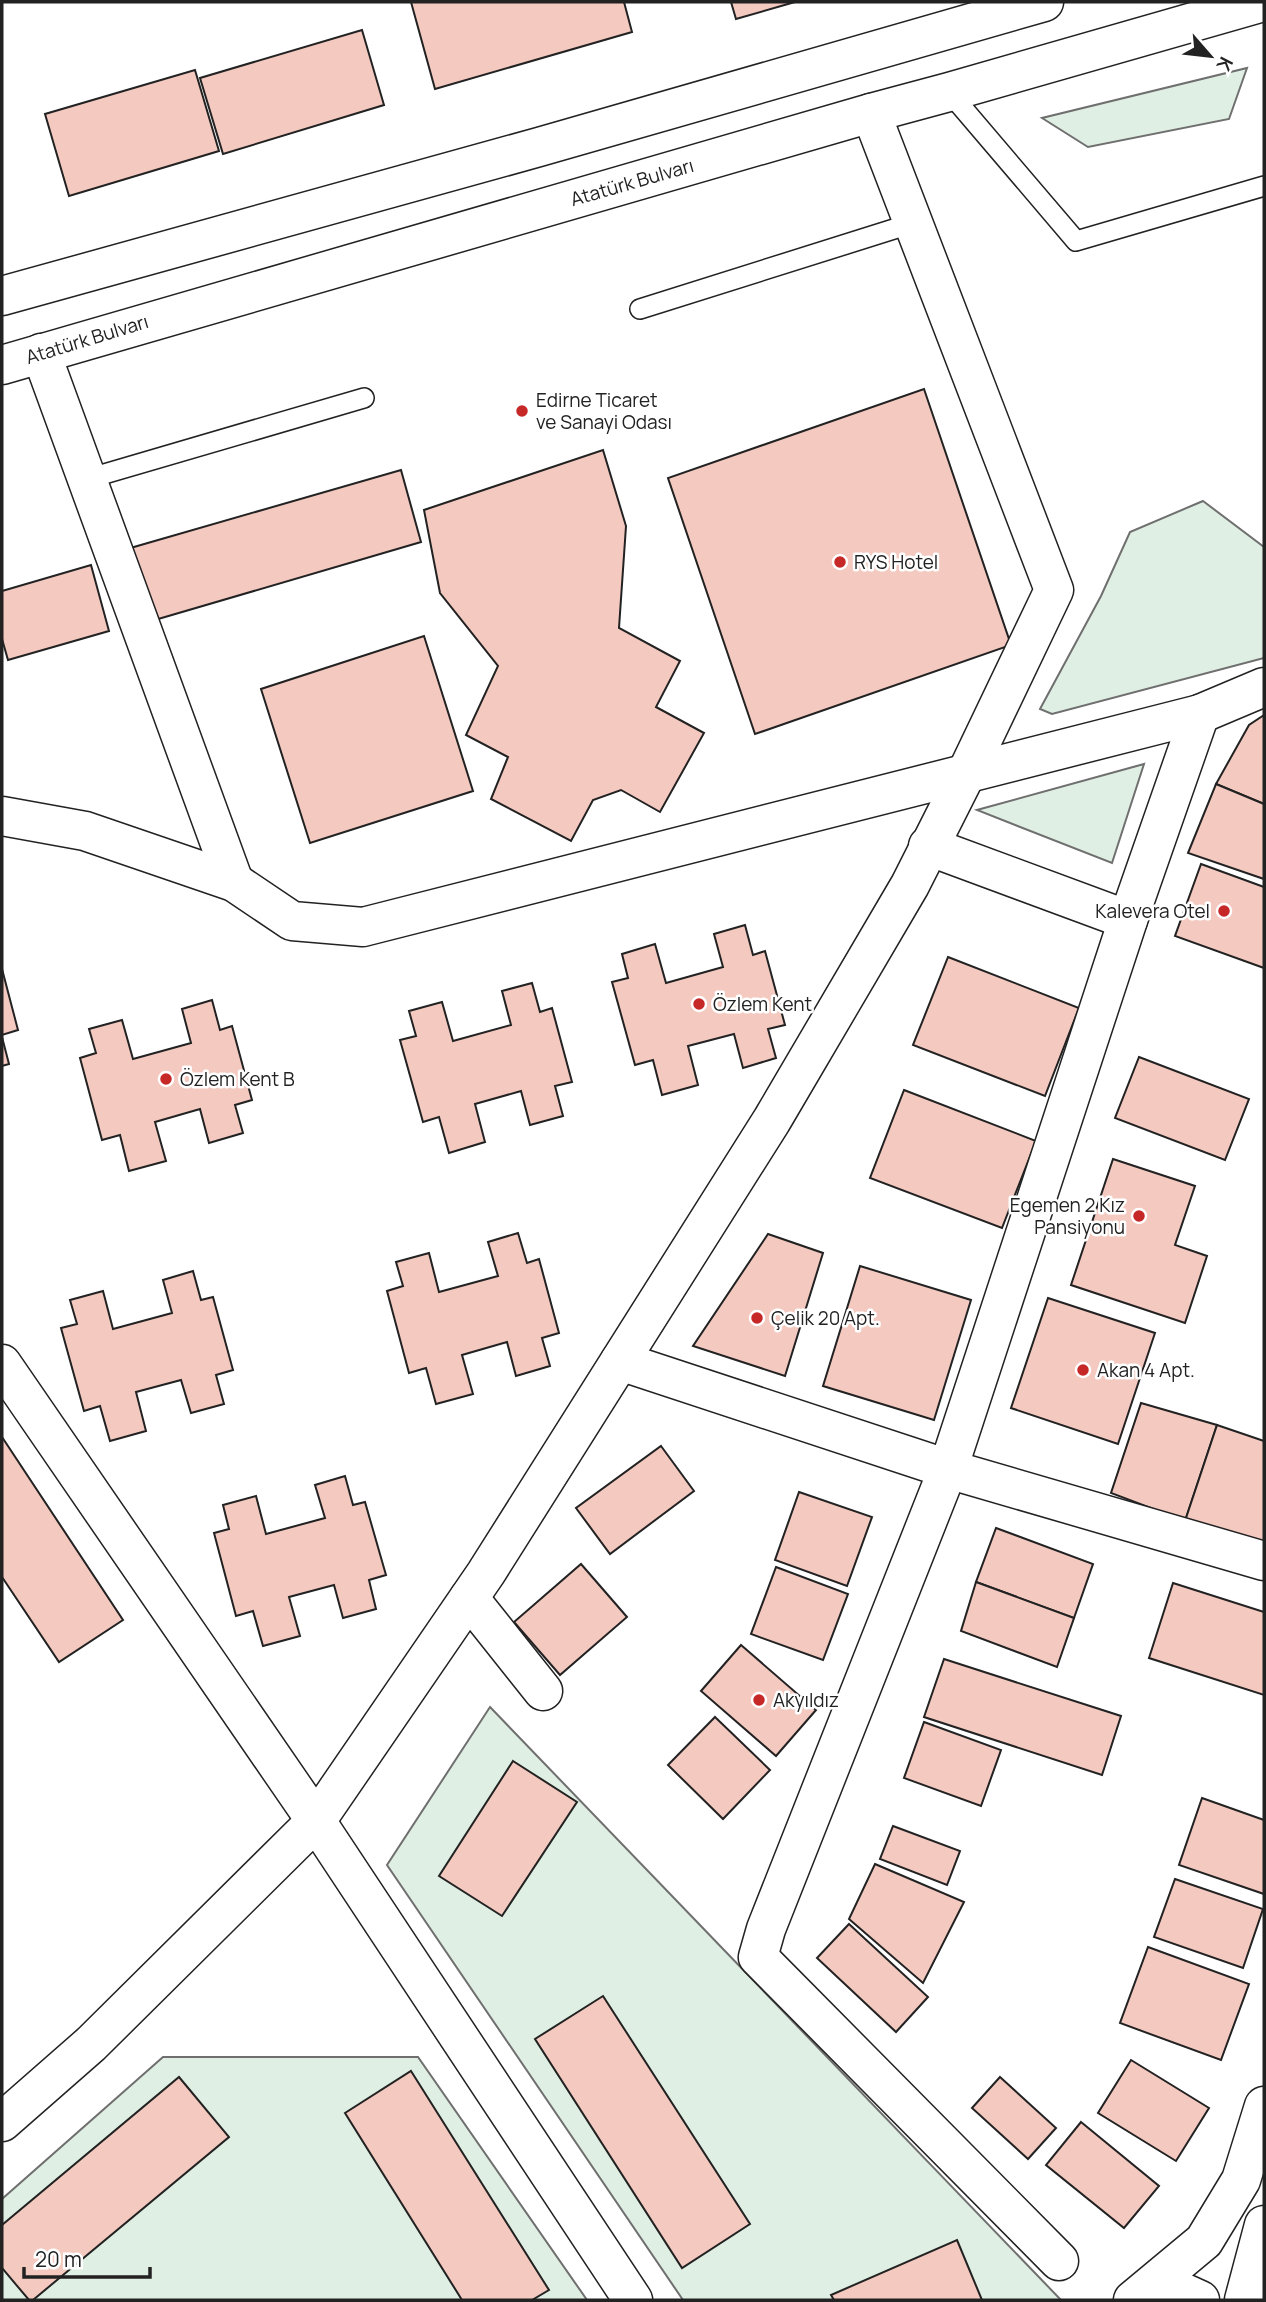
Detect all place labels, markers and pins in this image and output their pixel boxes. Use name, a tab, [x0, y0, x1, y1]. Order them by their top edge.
place label: Edirne Ticaret ve Sanayi Odası	[536, 387, 672, 435]
marker: Edirne Ticaret ve Sanayi Odası	[514, 403, 530, 419]
place label: RYS Hotel	[854, 549, 938, 575]
marker: RYS Hotel	[832, 554, 848, 570]
place label: Kalevera Otel	[1095, 898, 1210, 924]
marker: Kalevera Otel	[1216, 903, 1232, 919]
place label: Özlem Kent	[713, 991, 812, 1017]
marker: Özlem Kent	[691, 996, 707, 1012]
place label: Özlem Kent B	[180, 1066, 295, 1092]
marker: Özlem Kent B	[158, 1071, 174, 1087]
place label: Egemen 2 Kız Pansiyonu	[1010, 1192, 1125, 1240]
marker: Egemen 2 Kız Pansiyonu	[1131, 1208, 1147, 1224]
place label: Çelik 20 Apt.	[771, 1305, 880, 1331]
marker: Çelik 20 Apt.	[749, 1310, 765, 1326]
place label: Akan 4 Apt.	[1097, 1357, 1195, 1383]
marker: Akan 4 Apt.	[1075, 1362, 1091, 1378]
place label: Akyıldız	[773, 1687, 839, 1713]
marker: Akyıldız	[751, 1692, 767, 1708]

